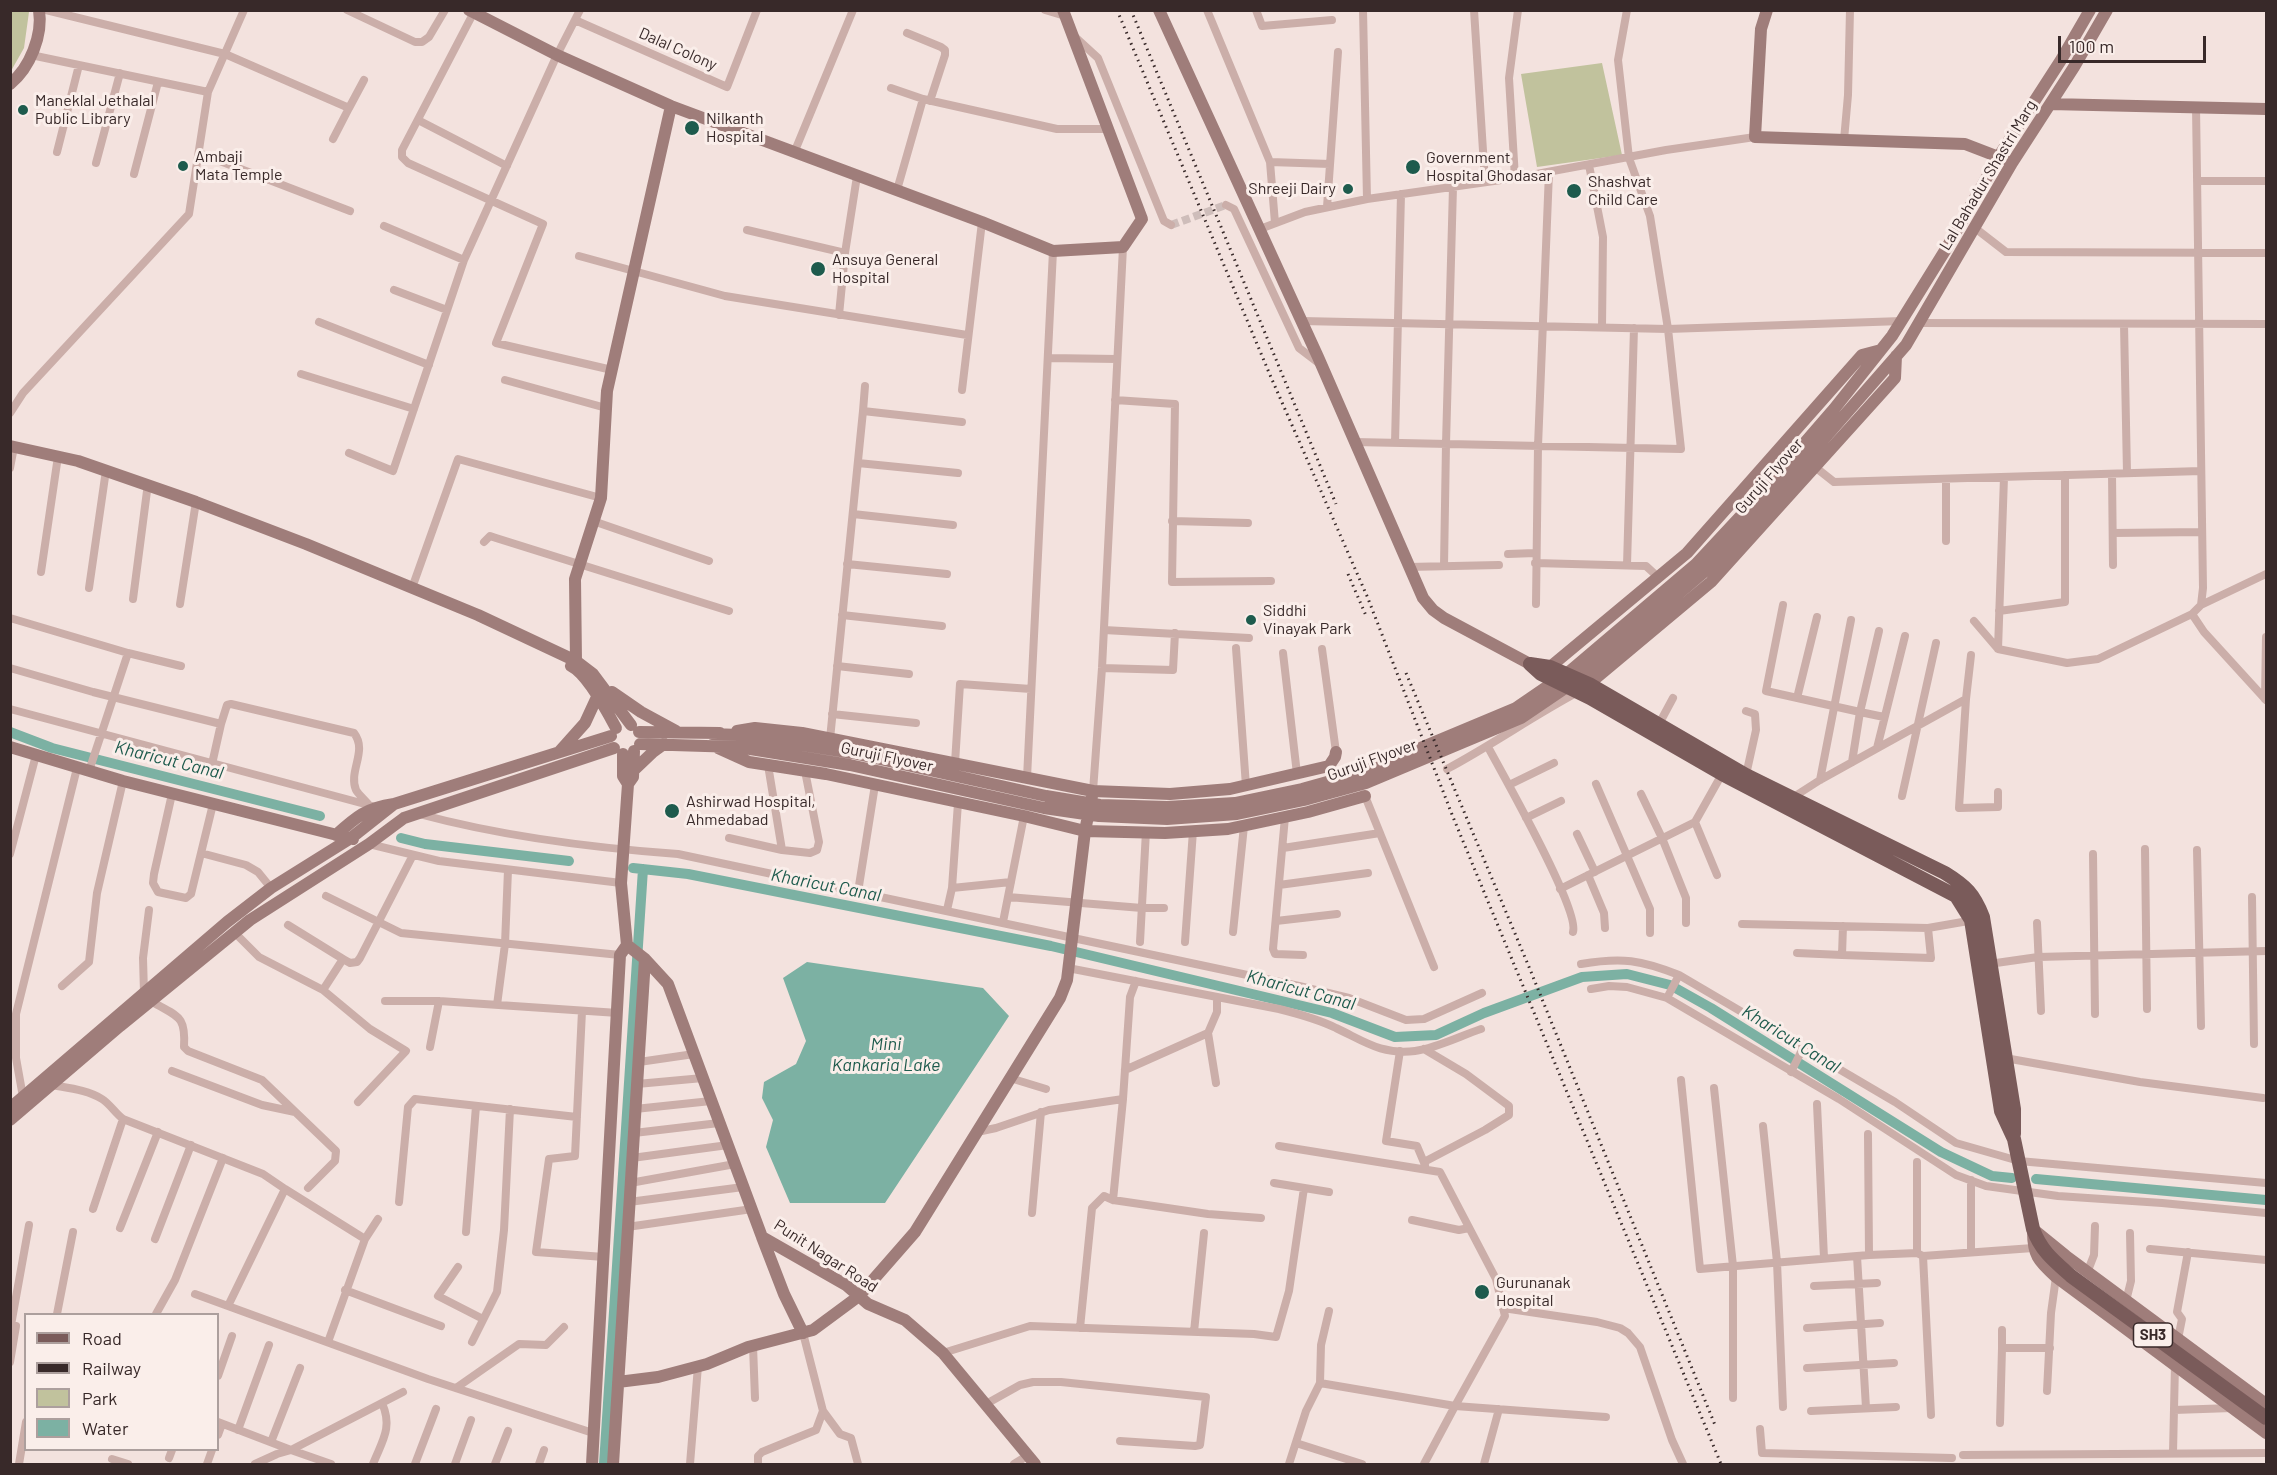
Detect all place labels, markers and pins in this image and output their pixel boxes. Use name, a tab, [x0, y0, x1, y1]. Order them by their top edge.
place label: Maneklal Jethalal Public Library	[35, 91, 154, 129]
marker: Maneklal Jethalal Public Library	[16, 103, 30, 117]
place label: Nilkanth Hospital	[706, 109, 764, 147]
marker: Nilkanth Hospital	[683, 119, 701, 137]
place label: Ambaji Mata Temple	[195, 147, 283, 185]
place label: Government Hospital Ghodasar	[1426, 148, 1552, 186]
marker: Government Hospital Ghodasar	[1404, 158, 1422, 176]
marker: Ambaji Mata Temple	[176, 159, 190, 173]
place label: Shashvat Child Care	[1588, 172, 1658, 210]
place label: Shreeji Dairy	[1248, 179, 1336, 199]
marker: Shreeji Dairy	[1341, 182, 1355, 196]
marker: Shashvat Child Care	[1565, 182, 1583, 200]
place label: Ansuya General Hospital	[832, 250, 938, 288]
marker: Ansuya General Hospital	[809, 260, 827, 278]
place label: Siddhi Vinayak Park	[1263, 601, 1351, 639]
marker: Siddhi Vinayak Park	[1244, 613, 1258, 627]
place label: Ashirwad Hospital, Ahmedabad	[686, 792, 816, 830]
marker: Ashirwad Hospital, Ahmedabad	[663, 802, 681, 820]
place label: Gurunanak Hospital	[1496, 1273, 1570, 1311]
marker: Gurunanak Hospital	[1473, 1283, 1491, 1301]

